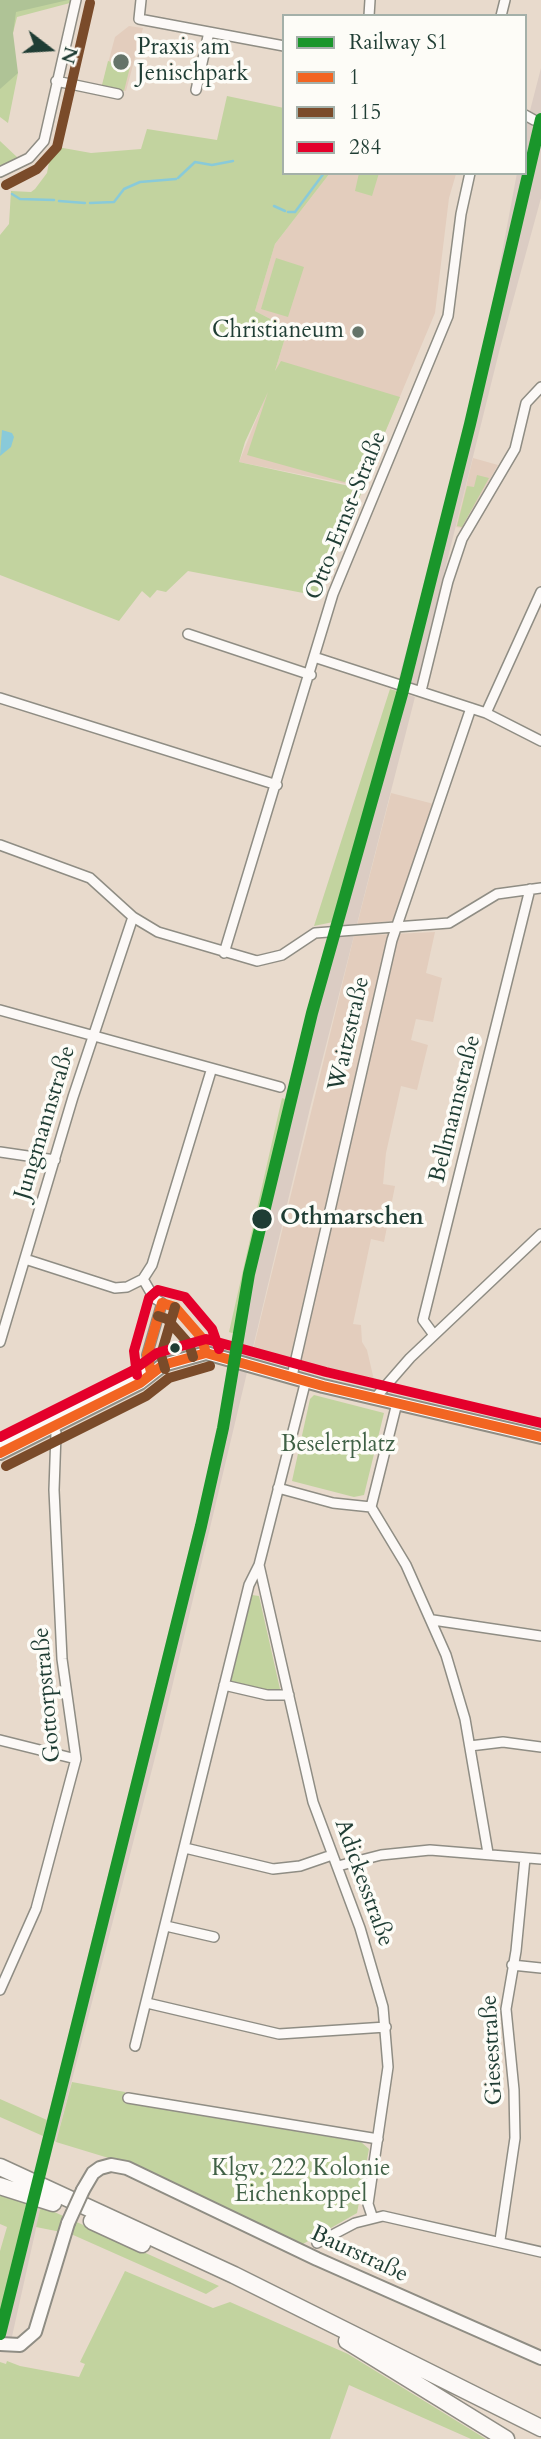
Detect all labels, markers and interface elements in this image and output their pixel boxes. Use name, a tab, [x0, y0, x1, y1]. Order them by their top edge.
north arrow	[14, 14, 84, 84]
legend	[282, 14, 527, 175]
text: Railway S1	[349, 28, 448, 57]
place label: Praxis am Jenischpark	[137, 35, 248, 89]
text: N	[54, 43, 84, 67]
marker: Praxis am Jenischpark	[111, 52, 131, 72]
text: 1	[349, 63, 360, 92]
text: 115	[349, 98, 381, 127]
text: 284	[349, 133, 381, 162]
place label: Christianeum	[212, 318, 344, 346]
marker: Christianeum	[350, 324, 366, 340]
street label: Otto-Ernst-Straße	[301, 428, 393, 604]
street label: Waitzstraße	[323, 974, 377, 1094]
street label: Bellmannstraße	[424, 1033, 488, 1185]
street label: Jungmannstraße	[10, 1043, 82, 1203]
place label: Othmarschen	[280, 1205, 424, 1233]
marker: Othmarschen	[250, 1207, 274, 1231]
unlabelled marker	[168, 1341, 182, 1355]
park label: Beselerplatz	[281, 1432, 395, 1460]
street label: Gottorpstraße	[28, 1626, 68, 1764]
street label: Adickesstraße	[327, 1816, 399, 1950]
street label: Giesestraße	[476, 1994, 510, 2106]
park label: Klgv. 222 Kolonie Eichenkoppel	[212, 2156, 390, 2210]
street label: Baurstraße	[306, 2221, 412, 2289]

